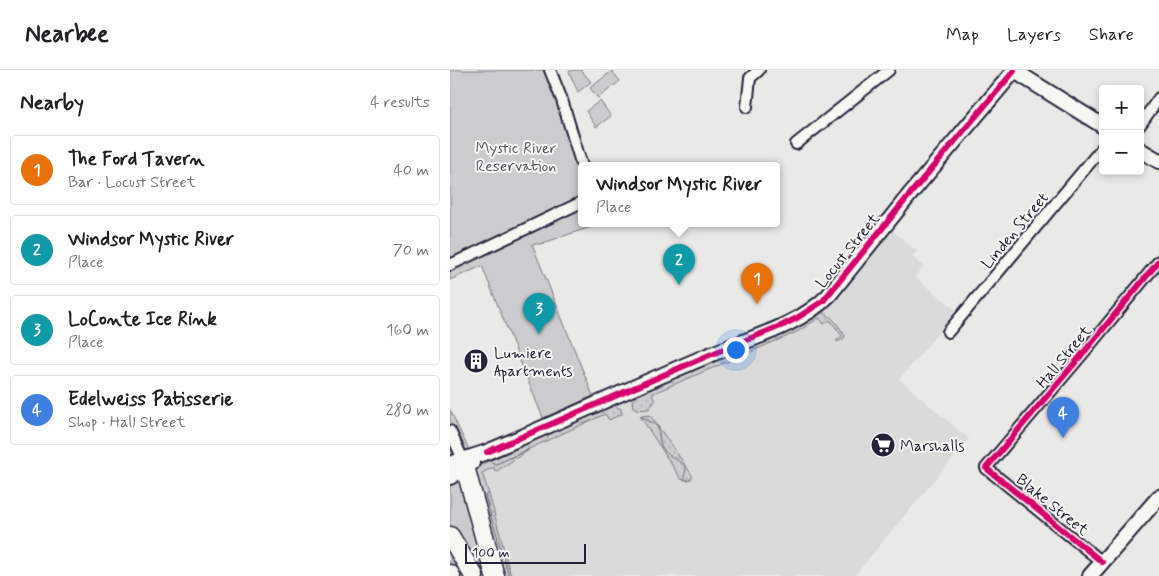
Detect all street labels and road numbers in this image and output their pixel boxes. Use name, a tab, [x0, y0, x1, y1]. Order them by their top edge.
street label: Linden Street	[977, 188, 1053, 274]
street label: Locust Street	[811, 209, 885, 293]
street label: Hall Street	[1032, 321, 1097, 393]
street label: Blake Street	[1011, 469, 1093, 541]

